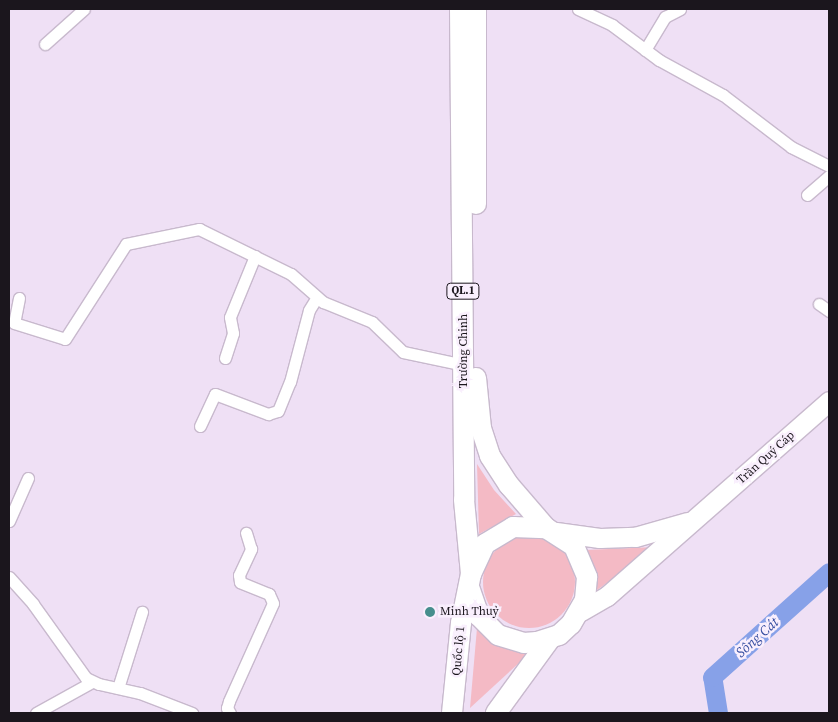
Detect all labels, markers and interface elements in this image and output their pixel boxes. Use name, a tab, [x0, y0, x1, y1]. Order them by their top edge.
road number: QL.1	[446, 282, 480, 300]
street label: Trường Chinh	[457, 314, 471, 388]
street label: Trần Quý Cáp	[734, 428, 798, 488]
place label: Minh Thuỷ	[440, 605, 499, 619]
marker: Minh Thuỷ	[424, 606, 436, 618]
water label: Sông Cát	[732, 613, 782, 661]
street label: Quốc lộ 1	[450, 626, 468, 676]

